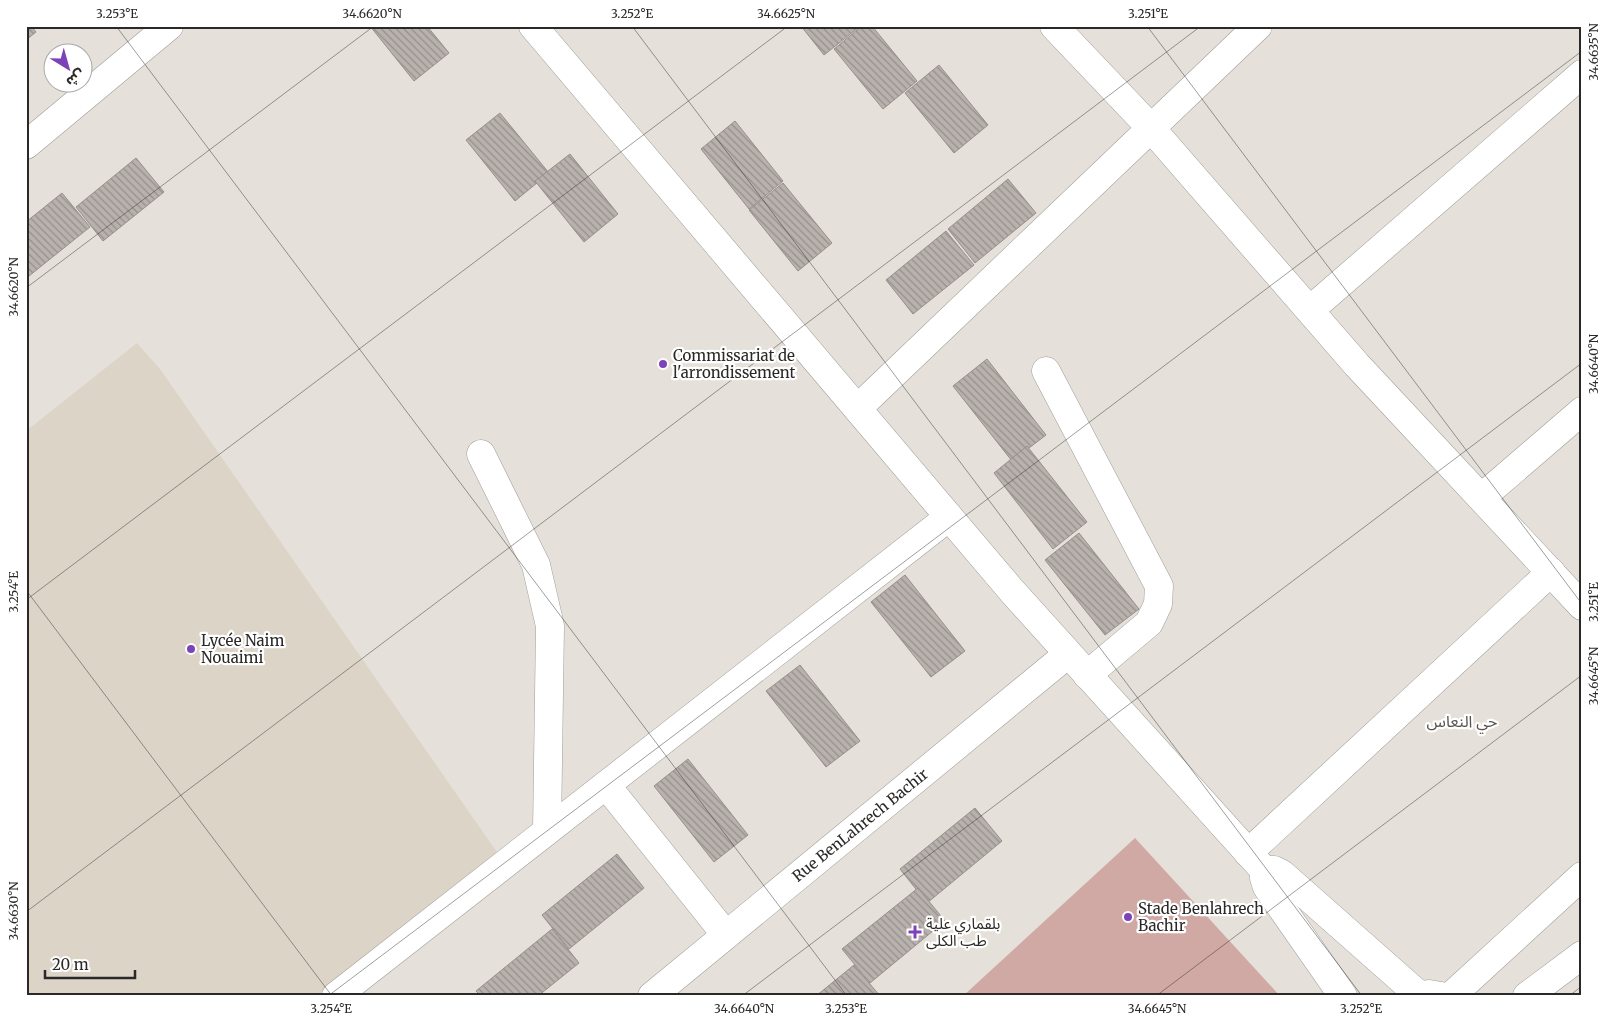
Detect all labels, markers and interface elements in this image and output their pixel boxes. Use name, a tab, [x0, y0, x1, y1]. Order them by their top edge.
text: 3.253°E	[96, 6, 138, 21]
text: 34.6620°N	[342, 6, 402, 21]
text: 3.252°E	[611, 6, 653, 21]
text: 34.6625°N	[757, 6, 816, 21]
text: 3.251°E	[1128, 6, 1168, 21]
text: 34.6635°N	[1586, 23, 1601, 81]
north arrow	[42, 42, 92, 92]
text: ش	[63, 65, 89, 91]
text: 34.6620°N	[6, 257, 21, 317]
text: 34.6640°N	[1586, 333, 1601, 394]
place label: Commissariat de l'arrondissement	[673, 346, 795, 382]
marker: Commissariat de l'arrondissement	[657, 358, 669, 370]
text: 3.254°E	[6, 571, 21, 613]
text: 3.251°E	[1586, 582, 1601, 622]
place label: Lycée Naim Nouaimi	[201, 631, 284, 667]
marker: Lycée Naim Nouaimi	[185, 643, 197, 655]
text: 34.6645°N	[1586, 646, 1601, 705]
district label: حي النعاس	[1427, 711, 1497, 734]
street label: Rue BenLahrech Bachir	[788, 764, 932, 886]
text: 34.6630°N	[6, 881, 21, 940]
place label: Stade Benlahrech Bachir	[1138, 899, 1264, 935]
marker: Stade Benlahrech Bachir	[1122, 911, 1134, 923]
place label: بلقماري علية طب الكلى	[926, 914, 1000, 950]
marker: بلقماري علية طب الكلى	[908, 925, 922, 939]
scale bar	[45, 947, 135, 979]
text: 20 m	[52, 955, 89, 974]
text: 3.254°E	[310, 1001, 352, 1016]
text: 34.6640°N	[714, 1001, 775, 1016]
text: 3.253°E	[825, 1001, 867, 1016]
text: 34.6645°N	[1128, 1001, 1187, 1016]
text: 3.252°E	[1340, 1001, 1382, 1016]

